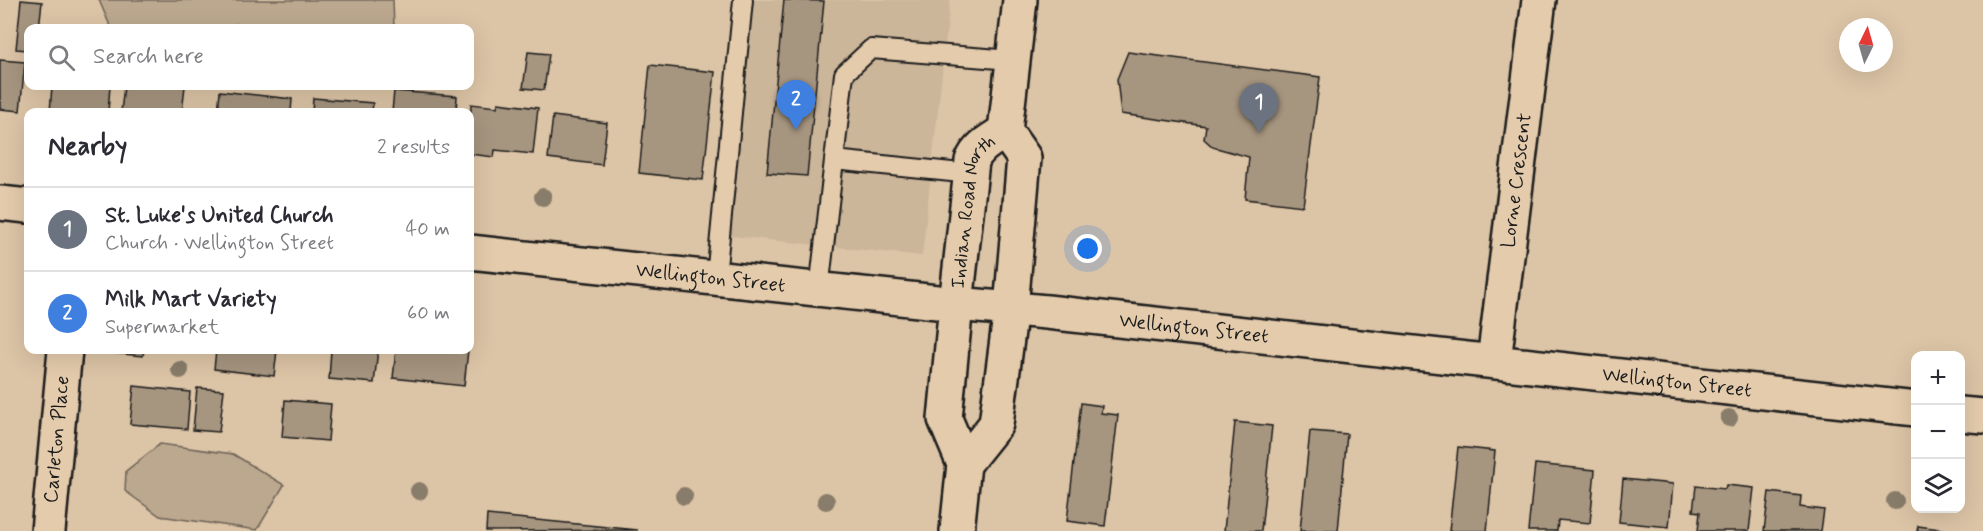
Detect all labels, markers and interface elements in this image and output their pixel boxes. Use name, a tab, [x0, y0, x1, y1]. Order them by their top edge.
north arrow	[1839, 18, 1893, 72]
search box	[24, 24, 474, 90]
icon: search	[45, 41, 78, 74]
text: Search here	[93, 43, 204, 71]
pin: 2	[776, 80, 816, 130]
pin: 1	[1240, 84, 1278, 133]
street label: Lorne Crescent	[1495, 111, 1538, 249]
street label: Indian Road North	[944, 128, 1001, 290]
text: Nearby	[48, 130, 127, 164]
text: 2 results	[377, 134, 450, 161]
text: St. Luke's United Church	[105, 202, 334, 230]
text: 1	[63, 216, 72, 243]
text: 40 m	[406, 216, 450, 243]
text: Church · Wellington Street	[105, 230, 334, 257]
your location	[1073, 234, 1102, 263]
street label: Wellington Street	[634, 256, 787, 299]
text: Milk Mart Variety	[105, 286, 277, 314]
text: 2	[63, 300, 72, 327]
text: 60 m	[407, 300, 450, 327]
street label: Wellington Street	[1118, 307, 1270, 350]
text: Supermarket	[105, 314, 219, 341]
map controls	[1911, 351, 1965, 513]
button: +	[1911, 351, 1965, 405]
street label: Wellington Street	[1601, 361, 1753, 404]
street label: Carleton Place	[37, 374, 76, 504]
button: −	[1911, 405, 1965, 459]
button: layers	[1911, 459, 1965, 513]

